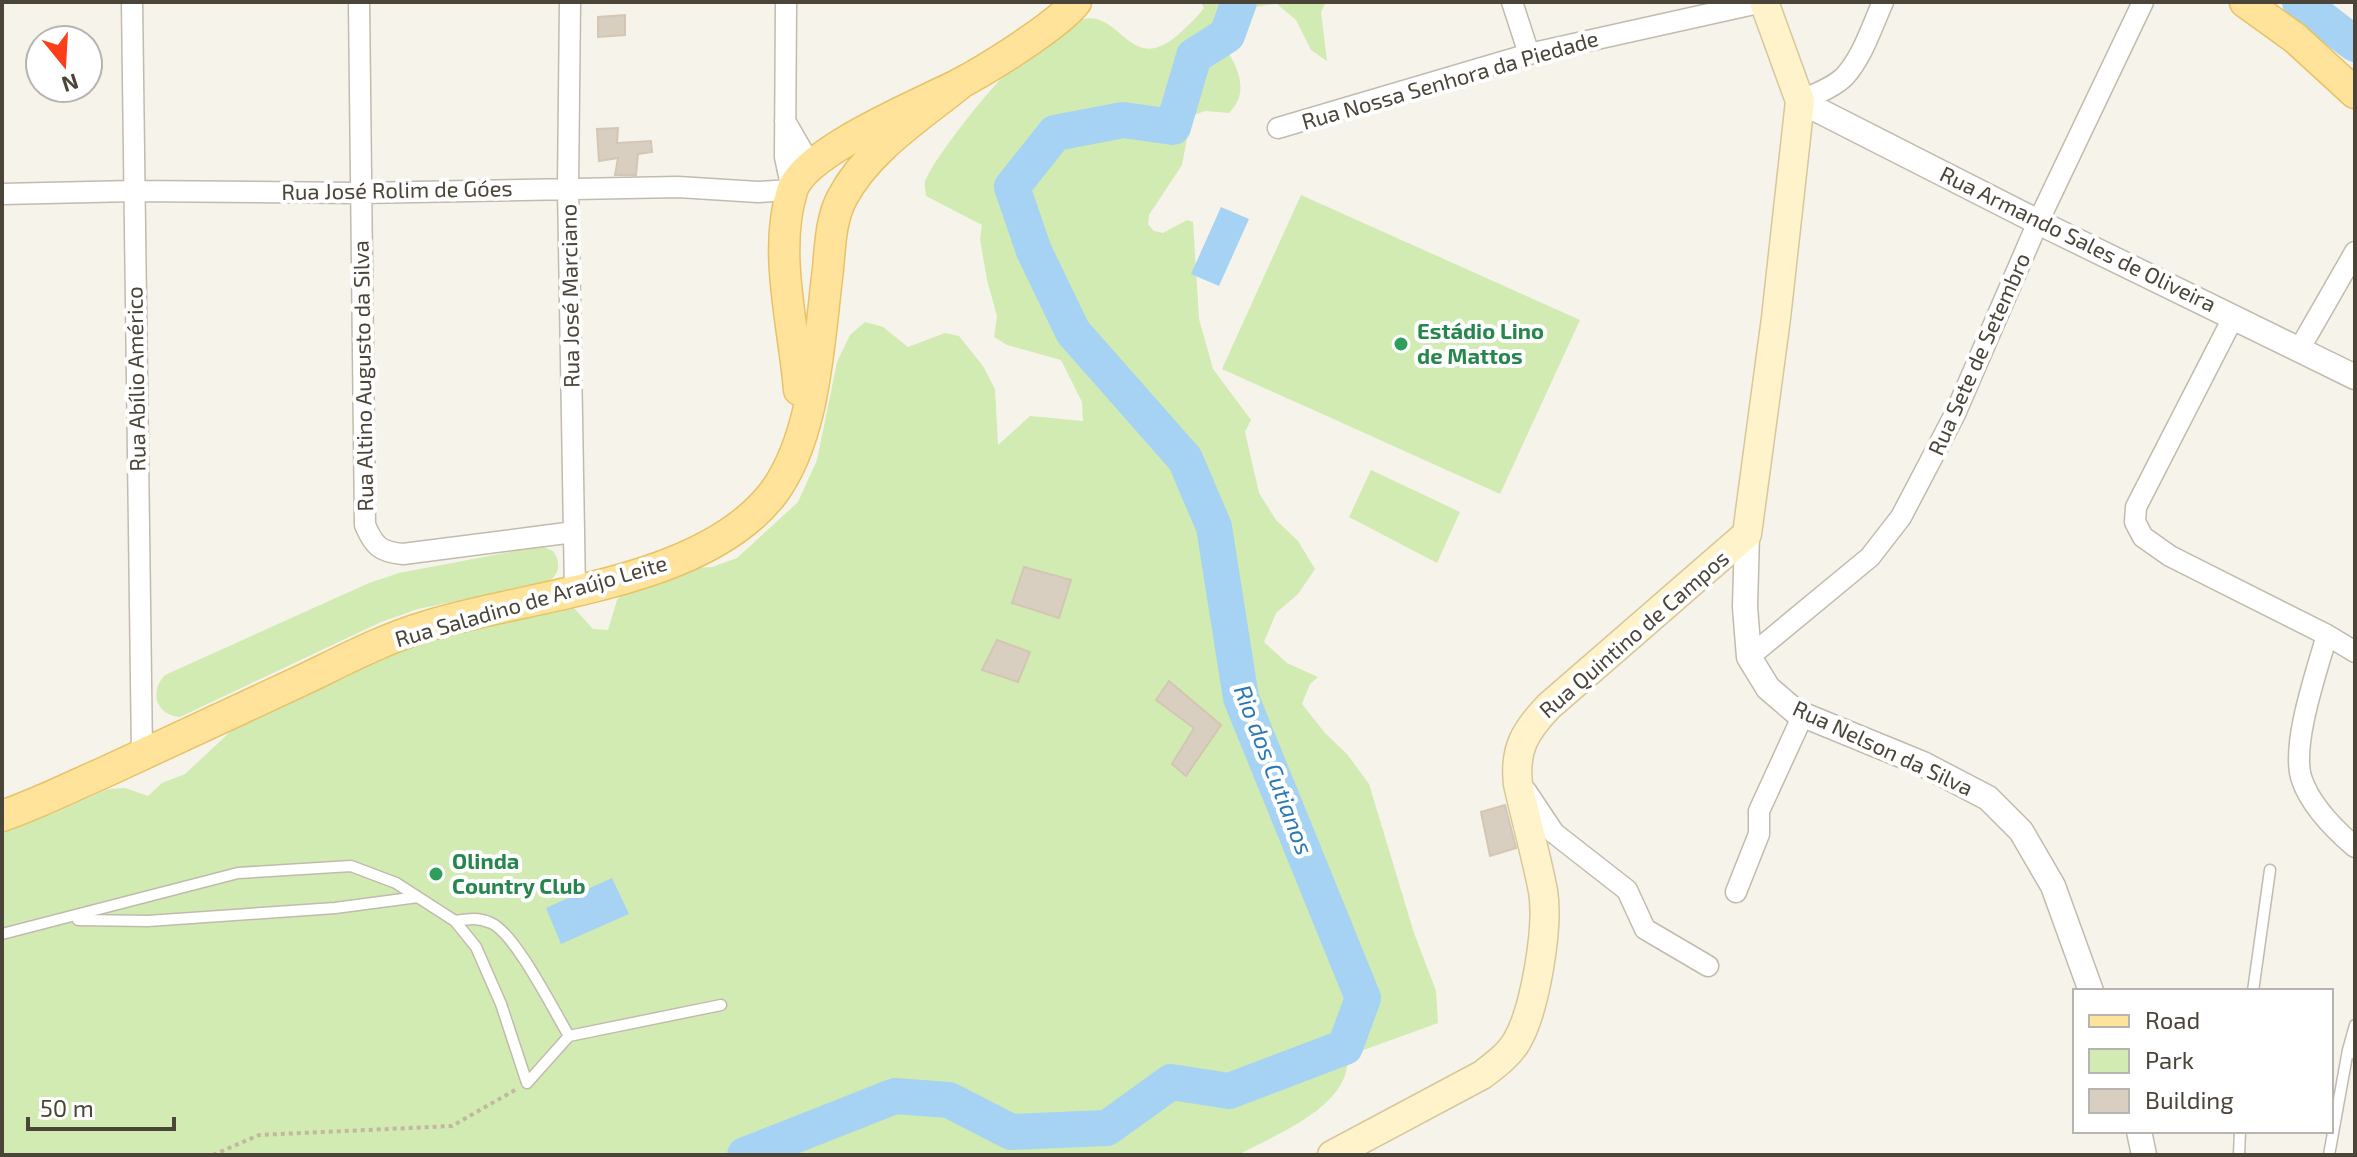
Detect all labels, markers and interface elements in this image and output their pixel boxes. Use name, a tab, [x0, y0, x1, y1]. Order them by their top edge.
north arrow	[24, 24, 104, 104]
street label: Rua Nossa Senhora da Piedade	[1298, 24, 1601, 134]
text: N	[59, 69, 82, 99]
street label: Rua Armando Sales de Oliveira	[1936, 160, 2221, 316]
street label: Rua José Rolim de Góes	[281, 174, 513, 204]
street label: Rua José Marciano	[554, 204, 584, 388]
street label: Rua Altino Augusto da Silva	[347, 240, 377, 512]
street label: Rua Sete de Setembro	[1922, 248, 2034, 459]
street label: Rua Abílio Américo	[120, 286, 150, 472]
place label: Estádio Lino de Mattos	[1417, 317, 1544, 368]
marker: Estádio Lino de Mattos	[1392, 335, 1410, 353]
street label: Rua Quintino de Campos	[1533, 544, 1734, 723]
street label: Rua Saladino de Araújo Leite	[392, 549, 670, 652]
water label: Rio dos Cutianos	[1229, 680, 1320, 859]
street label: Rua Nelson da Silva	[1789, 694, 1977, 800]
place label: Olinda Country Club	[452, 847, 586, 899]
marker: Olinda Country Club	[427, 865, 445, 883]
legend	[2073, 989, 2333, 1133]
text: Road	[2145, 1005, 2200, 1034]
text: Park	[2145, 1045, 2194, 1074]
scale bar	[28, 1081, 174, 1131]
text: Building	[2145, 1085, 2234, 1114]
text: 50 m	[40, 1093, 94, 1122]

